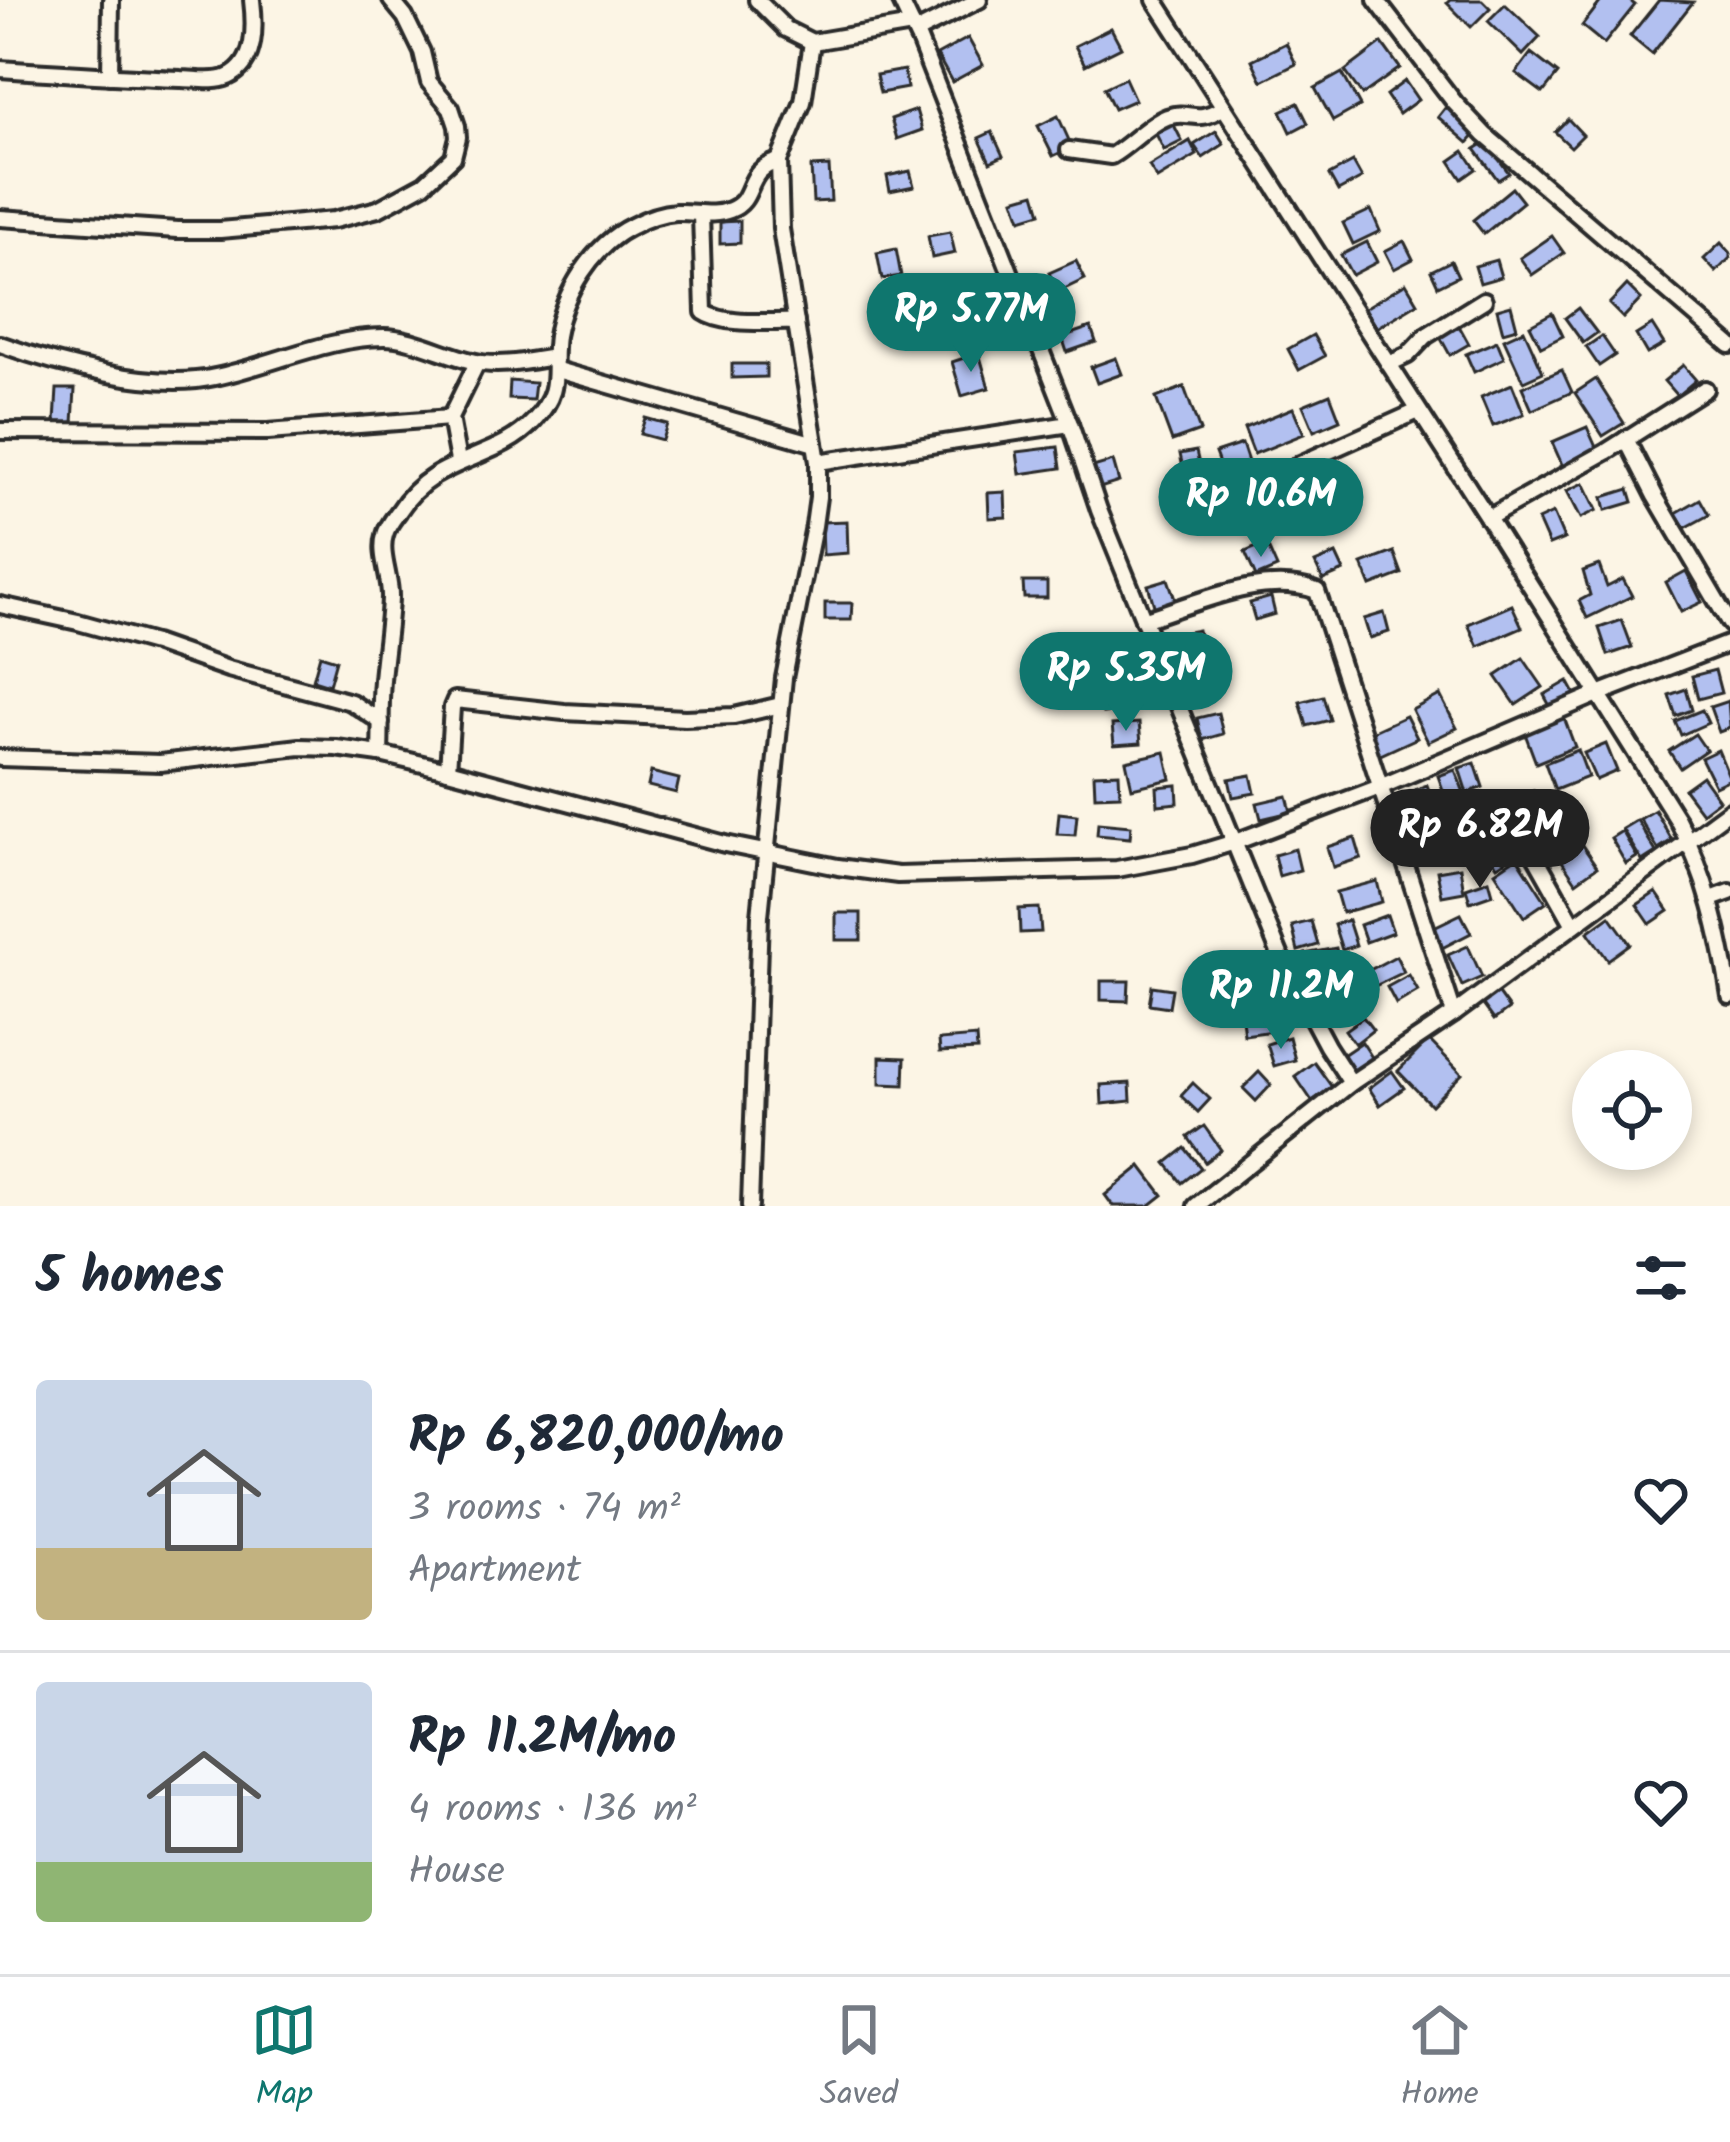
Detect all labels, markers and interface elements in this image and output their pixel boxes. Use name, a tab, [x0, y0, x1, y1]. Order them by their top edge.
pin: Rp 5.77M	[847, 273, 1095, 375]
text: Rp 5.77M	[894, 281, 1048, 343]
pin: Rp 10.6M	[1137, 458, 1385, 560]
text: Rp 10.6M	[1185, 466, 1337, 528]
pin: Rp 5.35M	[1002, 632, 1250, 734]
text: Rp 5.35M	[1047, 640, 1205, 702]
pin: Rp 6.82M	[1356, 789, 1604, 891]
text: Rp 6.82M	[1397, 797, 1563, 859]
pin: Rp 11.2M	[1157, 950, 1405, 1052]
text: Rp 11.2M	[1209, 958, 1353, 1020]
map controls	[1572, 1050, 1692, 1170]
button: locate	[1572, 1050, 1692, 1170]
text: 5 homes	[36, 1238, 224, 1319]
icon: filters	[1628, 1245, 1694, 1311]
text: Rp 6,820,000/mo	[408, 1398, 784, 1479]
icon: home	[132, 1428, 276, 1572]
icon: heart	[1628, 1467, 1694, 1533]
text: 3 rooms · 74 m²	[408, 1479, 681, 1541]
text: Apartment	[408, 1541, 581, 1603]
text: Rp 11.2M/mo	[408, 1699, 676, 1780]
icon: home	[132, 1730, 276, 1874]
icon: heart	[1628, 1769, 1694, 1835]
text: 4 rooms · 136 m²	[408, 1780, 696, 1842]
text: House	[408, 1842, 505, 1904]
tab: Map	[251, 1997, 317, 2122]
tab: Saved	[820, 1997, 898, 2122]
tab: Home	[1401, 1997, 1479, 2122]

